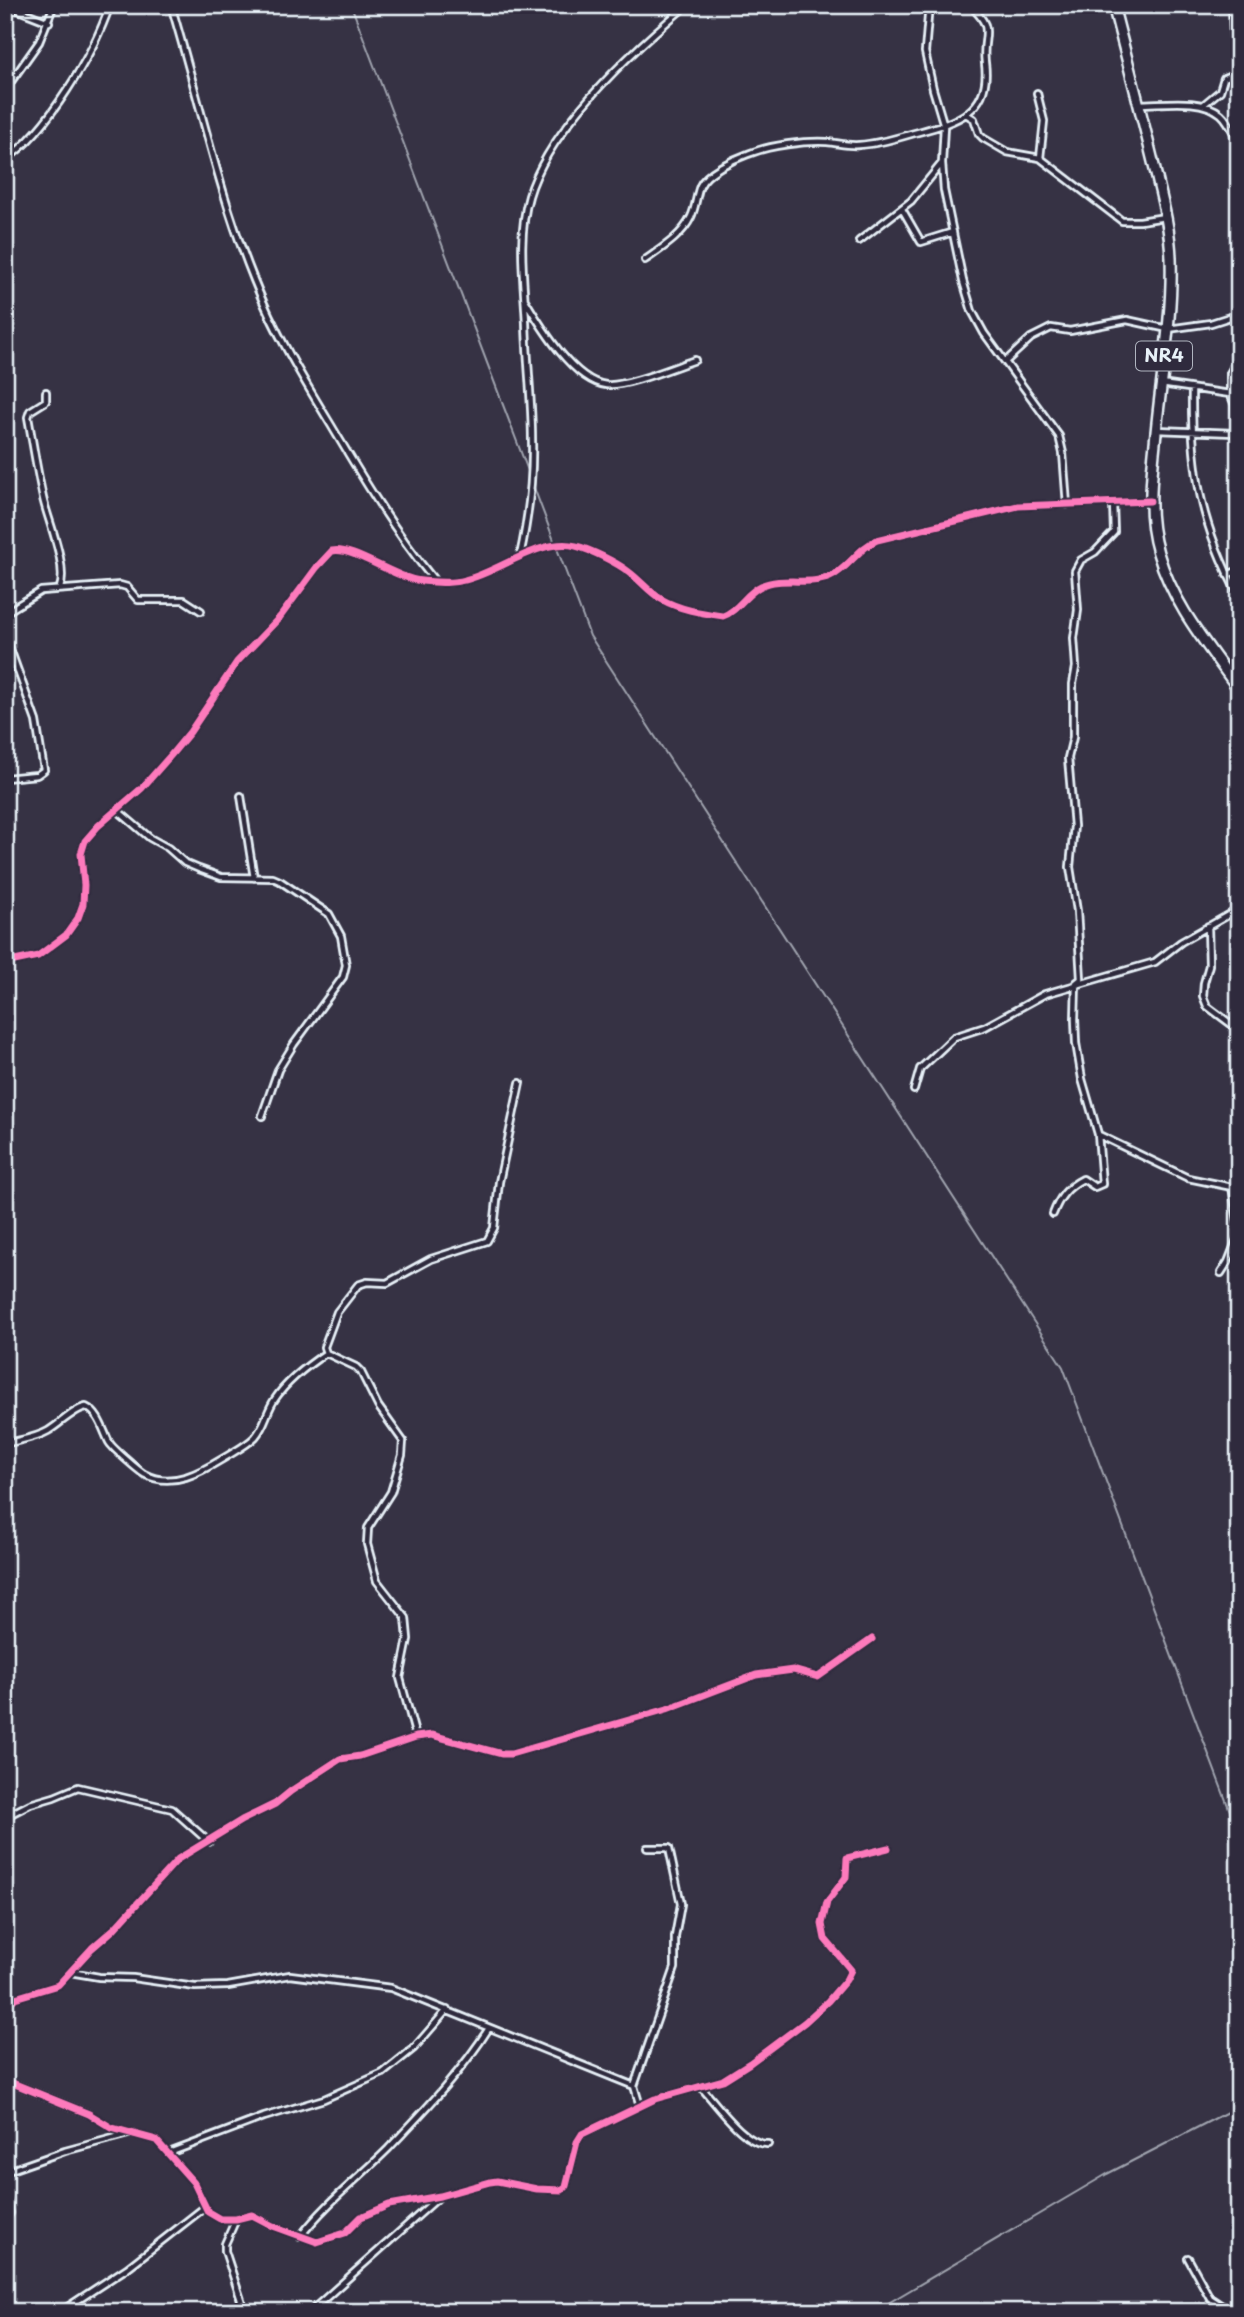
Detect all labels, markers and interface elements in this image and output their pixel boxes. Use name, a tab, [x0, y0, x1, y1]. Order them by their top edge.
road number: NR4	[1136, 342, 1192, 370]

